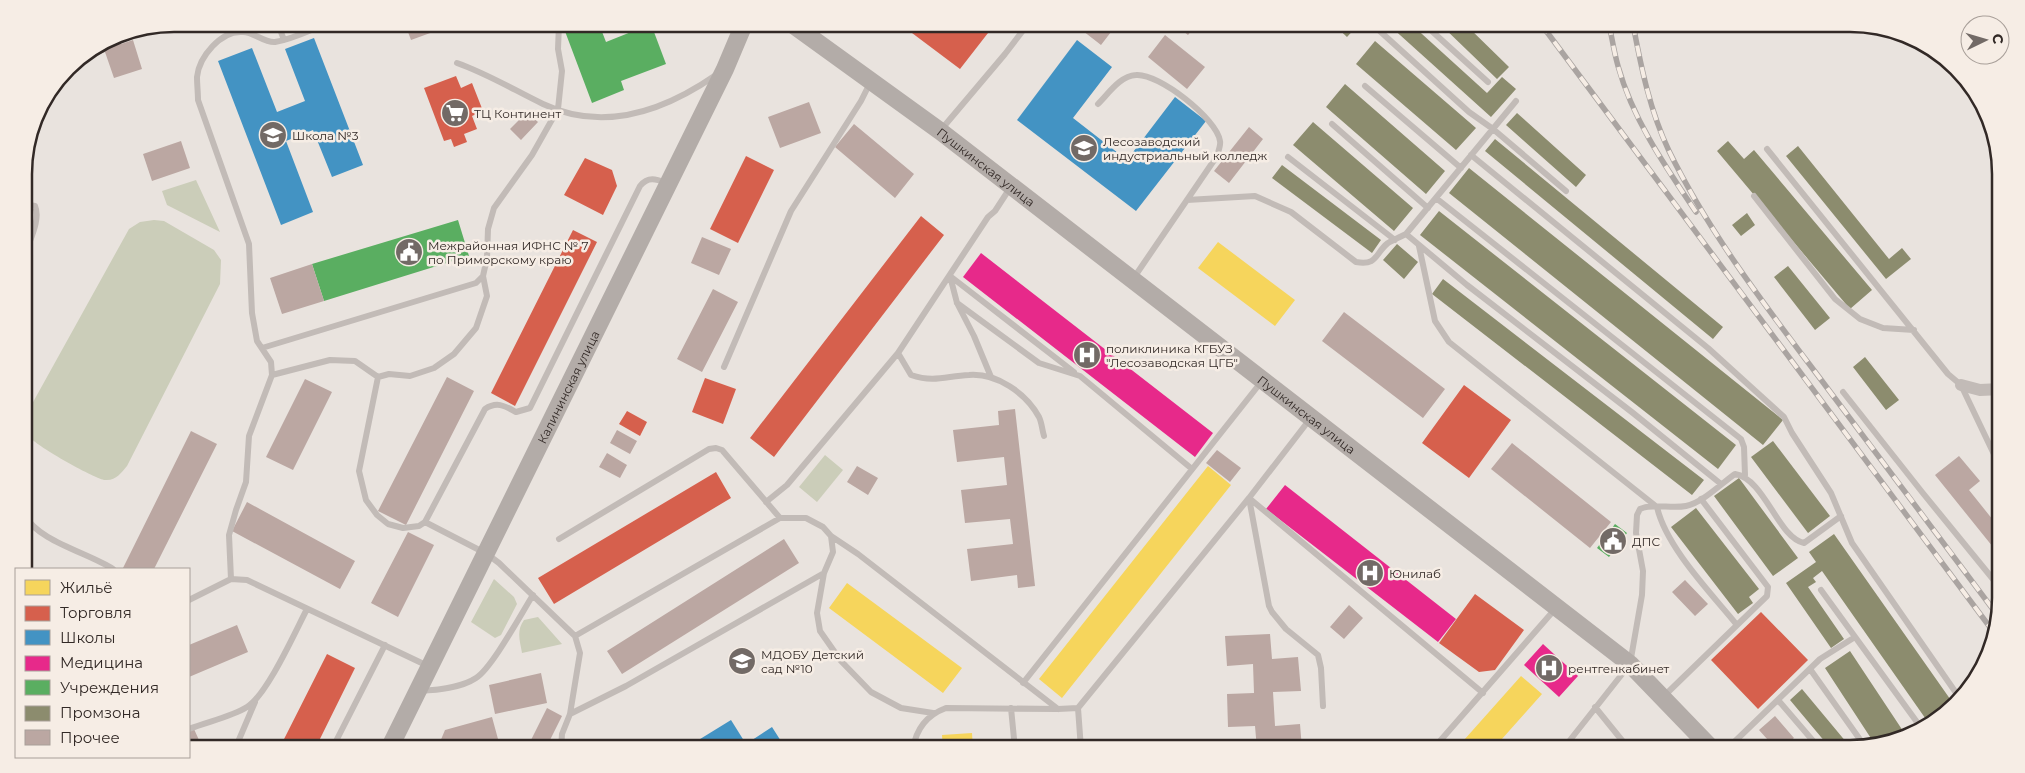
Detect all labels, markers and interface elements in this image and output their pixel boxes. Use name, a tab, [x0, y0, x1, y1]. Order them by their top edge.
north arrow	[1960, 15, 2010, 65]
text: С	[1989, 33, 2007, 45]
supermarket icon: ТЦ Континент	[440, 98, 470, 128]
place label: ТЦ Континент	[474, 106, 561, 121]
school or university icon: Школа №3	[258, 120, 288, 150]
street label: Пушкинская улица	[934, 124, 1038, 209]
place label: Школа №3	[292, 128, 359, 143]
school or university icon: Лесозаводский индустриальный колледж	[1069, 133, 1099, 163]
place label: Лесозаводский индустриальный колледж	[1103, 134, 1267, 163]
public building icon: Межрайонная ИФНС № 7 по Приморскому краю	[394, 237, 424, 267]
place label: Межрайонная ИФНС № 7 по Приморскому краю	[428, 238, 588, 267]
street label: Калининская улица	[534, 328, 602, 446]
hospital icon: поликлиника КГБУЗ "Лесозаводская ЦГБ"	[1072, 340, 1102, 370]
place label: поликлиника КГБУЗ "Лесозаводская ЦГБ"	[1106, 341, 1238, 370]
street label: Пушкинская улица	[1255, 372, 1359, 457]
public building icon: ДПС	[1598, 526, 1628, 556]
place label: ДПС	[1632, 534, 1660, 549]
hospital icon: Юнилаб	[1355, 558, 1385, 588]
place label: Юнилаб	[1389, 566, 1441, 581]
legend	[15, 568, 190, 758]
text: Жильё	[60, 578, 113, 597]
text: Торговля	[60, 603, 132, 622]
text: Школы	[60, 628, 116, 647]
school or university icon: МДОБУ Детский сад №10	[727, 646, 757, 676]
place label: МДОБУ Детский сад №10	[761, 647, 864, 676]
text: Медицина	[60, 653, 143, 672]
hospital icon: рентгенкабинет	[1534, 653, 1564, 683]
place label: рентгенкабинет	[1568, 661, 1670, 676]
text: Учреждения	[60, 678, 159, 697]
text: Промзона	[60, 703, 140, 722]
text: Прочее	[60, 728, 120, 747]

